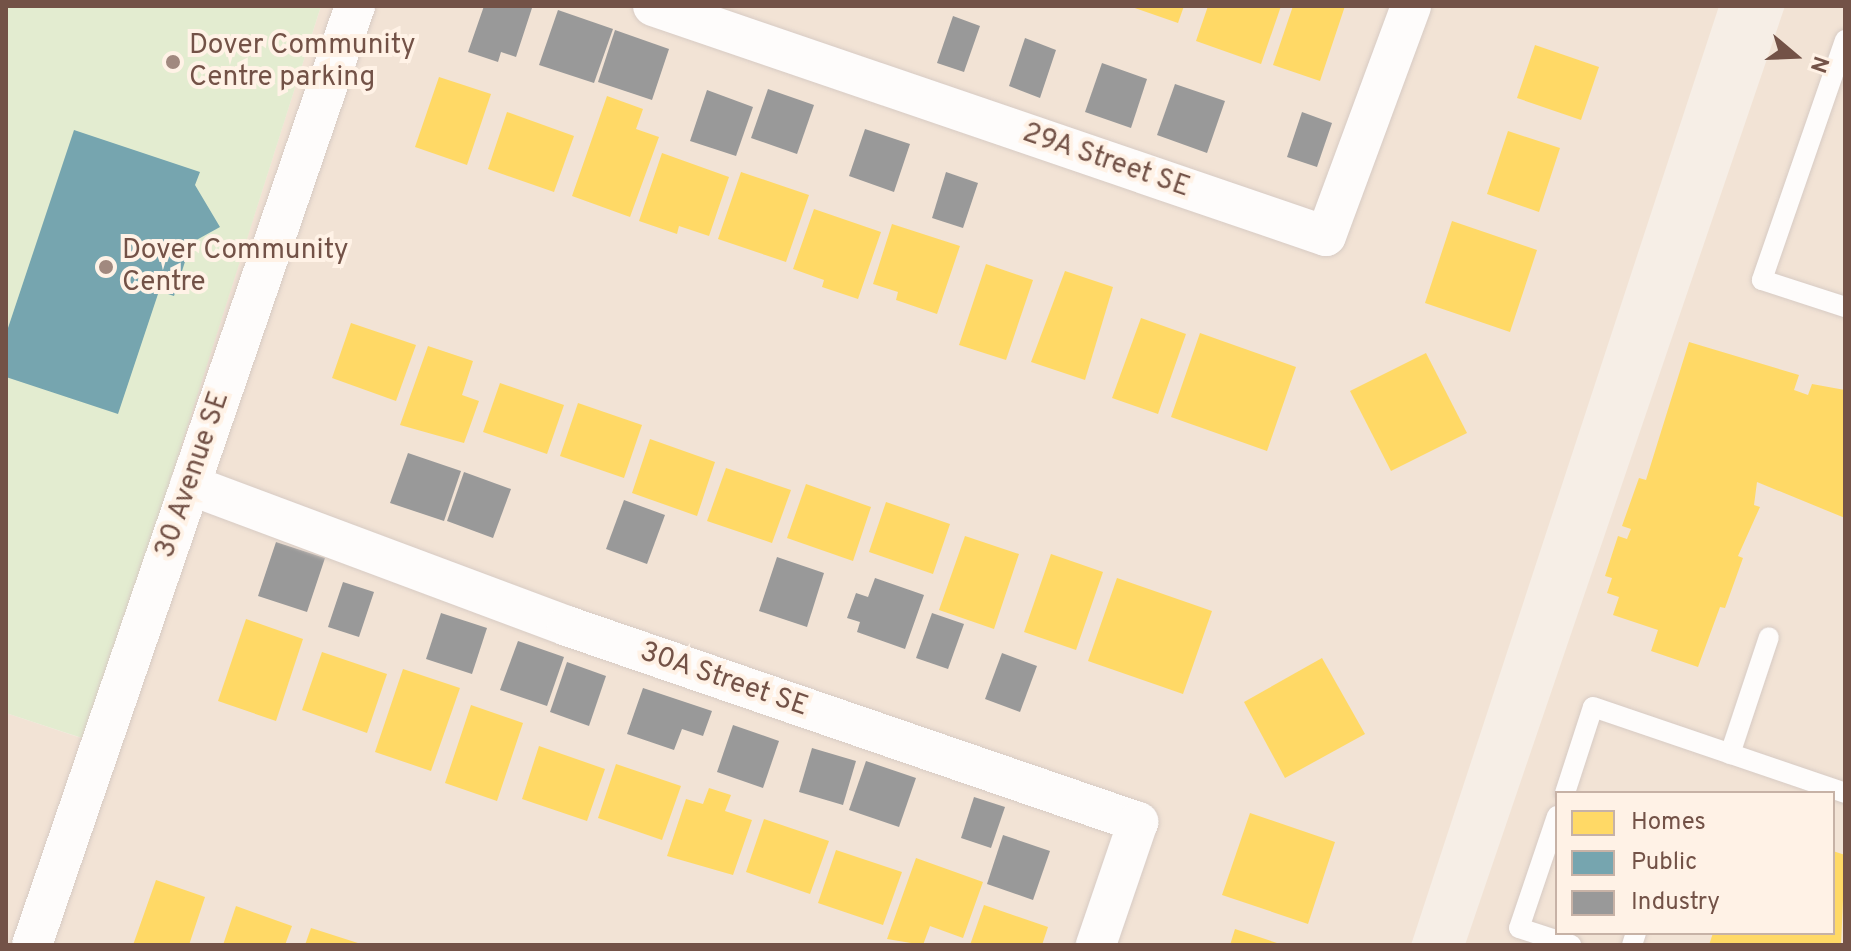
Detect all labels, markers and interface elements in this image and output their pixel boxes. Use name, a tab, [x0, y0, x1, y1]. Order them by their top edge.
north arrow	[1755, 16, 1835, 96]
place label: Dover Community Centre parking	[189, 29, 416, 95]
text: N	[1803, 52, 1834, 76]
marker: Dover Community Centre parking	[164, 53, 182, 71]
street label: 29A Street SE	[1018, 117, 1194, 205]
place label: Dover Community Centre	[122, 234, 349, 300]
marker: Dover Community Centre	[97, 258, 115, 276]
street label: 30 Avenue SE	[149, 387, 237, 563]
street label: 30A Street SE	[635, 635, 813, 725]
legend	[1555, 791, 1835, 935]
text: Homes	[1631, 808, 1706, 838]
text: Public	[1631, 848, 1697, 878]
text: Industry	[1631, 888, 1720, 918]

